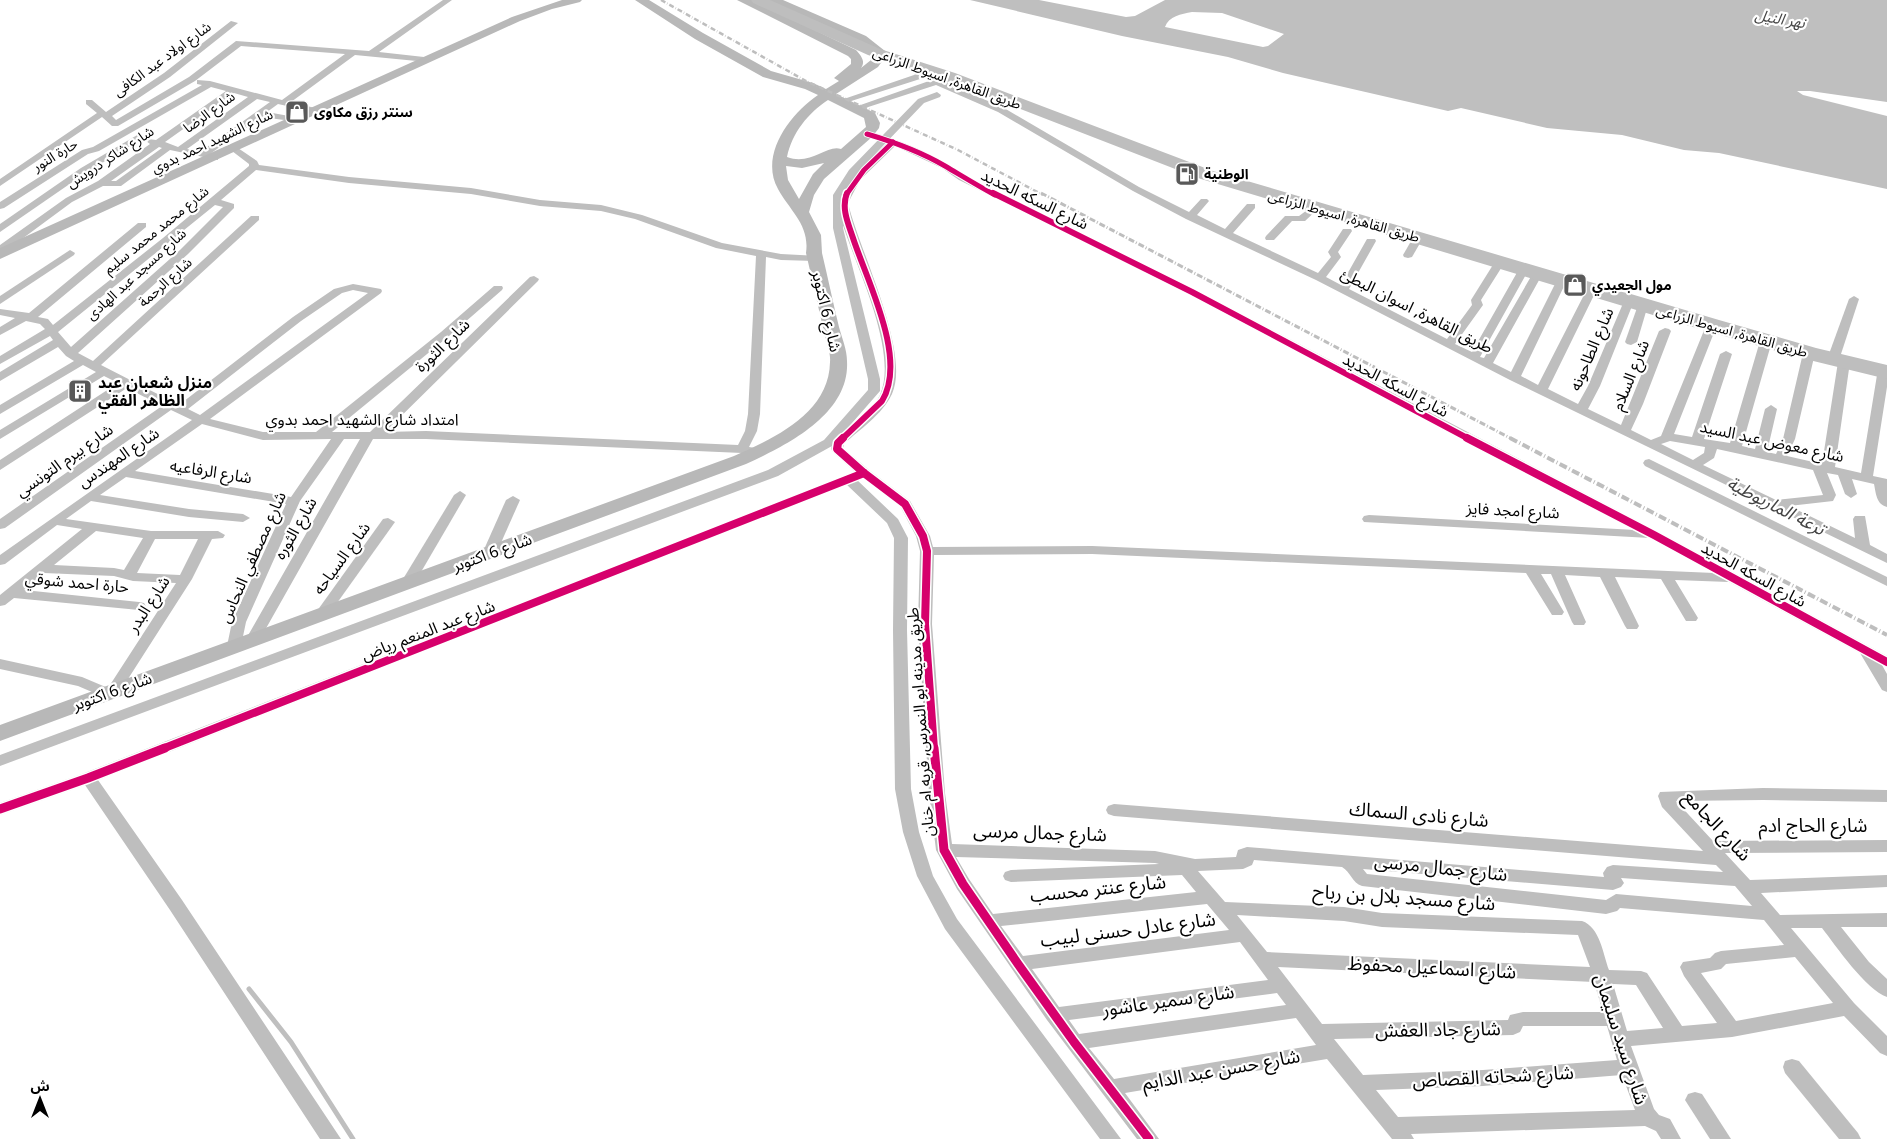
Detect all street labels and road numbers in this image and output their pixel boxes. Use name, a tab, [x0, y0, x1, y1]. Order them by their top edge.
street label: شارع اولاد عبد الكافى	[109, 17, 216, 102]
street label: طريق القاهرة, اسيوط الزراعى	[870, 42, 1024, 114]
street label: شارع الرضا	[179, 86, 240, 138]
street label: شارع الشهيد احمد بدوي	[148, 104, 277, 179]
street label: شارع شاكر درويش	[62, 121, 158, 194]
street label: حارة النور	[28, 134, 81, 176]
street label: شارع السكه الحديد	[977, 163, 1092, 236]
street label: شارع محمد محمد سليم	[99, 181, 213, 279]
street label: طريق القاهرة, اسيوط الزراعى	[1266, 185, 1422, 247]
street label: شارع مسجد عبد الهادى	[82, 224, 191, 325]
street label: شارع الرحمة	[134, 252, 197, 312]
street label: طريق القاهرة, اسوان البطئ	[1337, 262, 1497, 358]
street label: شارع 6 اكتوبر	[805, 267, 847, 354]
street label: طريق القاهرة, اسيوط الزراعى	[1654, 300, 1810, 362]
street label: شارع الطاحونه	[1564, 304, 1620, 395]
street label: شارع الثورة	[410, 313, 476, 378]
street label: شارع السلام	[1606, 336, 1656, 414]
street label: شارع السكه الحديد	[1338, 348, 1453, 424]
street label: امتداد شارع الشهيد احمد بدوي	[265, 408, 459, 432]
street label: شارع معوض عبد السيد	[1697, 415, 1846, 469]
street label: شارع بيرم التونسي	[11, 418, 118, 503]
street label: شارع المهندس	[73, 422, 164, 494]
street label: شارع الرفاعيه	[168, 454, 254, 490]
street label: شارع مصطفي النحاس	[213, 488, 293, 627]
street label: شارع الثوره	[268, 493, 323, 564]
street label: شارع امجد فايز	[1465, 497, 1560, 525]
street label: شارع السياحه	[307, 517, 376, 600]
street label: شارع 6 اكتوبر	[448, 527, 536, 579]
street label: شارع السكه الحديد	[1697, 536, 1810, 614]
street label: حارة احمد شوقي	[24, 567, 130, 599]
street label: شارع البدر	[121, 572, 176, 638]
street label: شارع عبد المنعم رياض	[358, 594, 499, 667]
street label: طريق مدينه ابو النمرس, قريه ام خنان	[901, 606, 941, 837]
street label: شارع 6 اكتوبر	[68, 666, 156, 718]
street label: شارع الجامع	[1677, 784, 1758, 868]
street label: شارع نادى السماك	[1348, 795, 1490, 834]
street label: شارع الحاج ادم	[1759, 812, 1867, 840]
street label: شارع جمال مرسى	[973, 817, 1107, 848]
street label: شارع جمال مرسى	[1373, 847, 1509, 888]
street label: شارع عنتر محسب	[1029, 868, 1167, 909]
street label: شارع مسجد بلال بن رباح	[1312, 878, 1496, 917]
street label: شارع عادل حسنى لبيب	[1039, 905, 1217, 954]
street label: شارع اسماعيل محفوظ	[1347, 950, 1517, 985]
street label: شارع سيد سليمان	[1588, 970, 1655, 1108]
street label: شارع سمير عاشور	[1099, 978, 1236, 1023]
street label: شارع جاد العفش	[1375, 1015, 1501, 1044]
street label: شارع حسن عبد الدايم	[1140, 1042, 1302, 1098]
street label: شارع شحاته القصاص	[1412, 1059, 1574, 1094]

